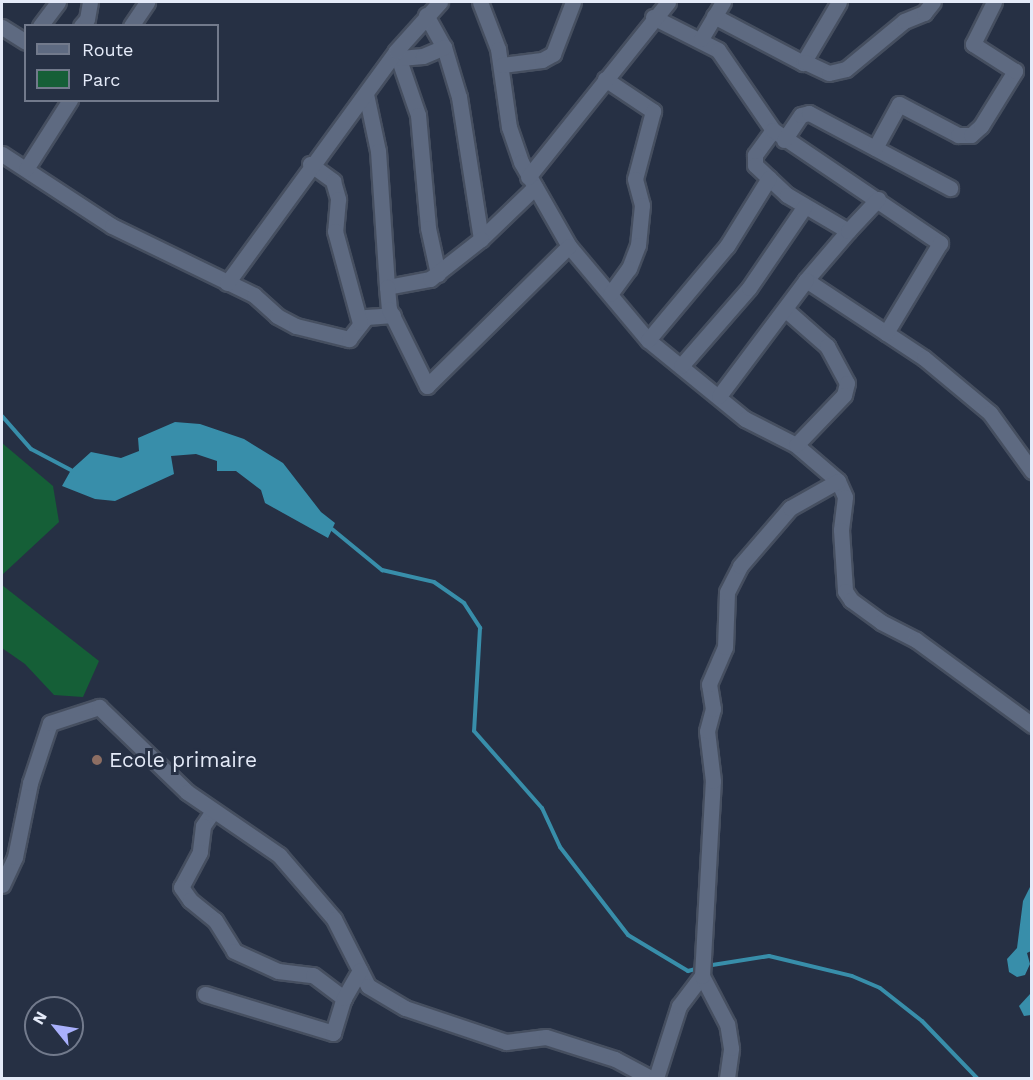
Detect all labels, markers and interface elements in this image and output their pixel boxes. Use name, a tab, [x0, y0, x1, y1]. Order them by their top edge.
legend	[24, 24, 219, 102]
text: Route	[82, 39, 134, 60]
text: Parc	[82, 69, 120, 90]
place label: Ecole primaire	[109, 747, 257, 773]
marker: Ecole primaire	[90, 753, 104, 767]
north arrow	[24, 996, 84, 1056]
text: N	[29, 1008, 51, 1028]

